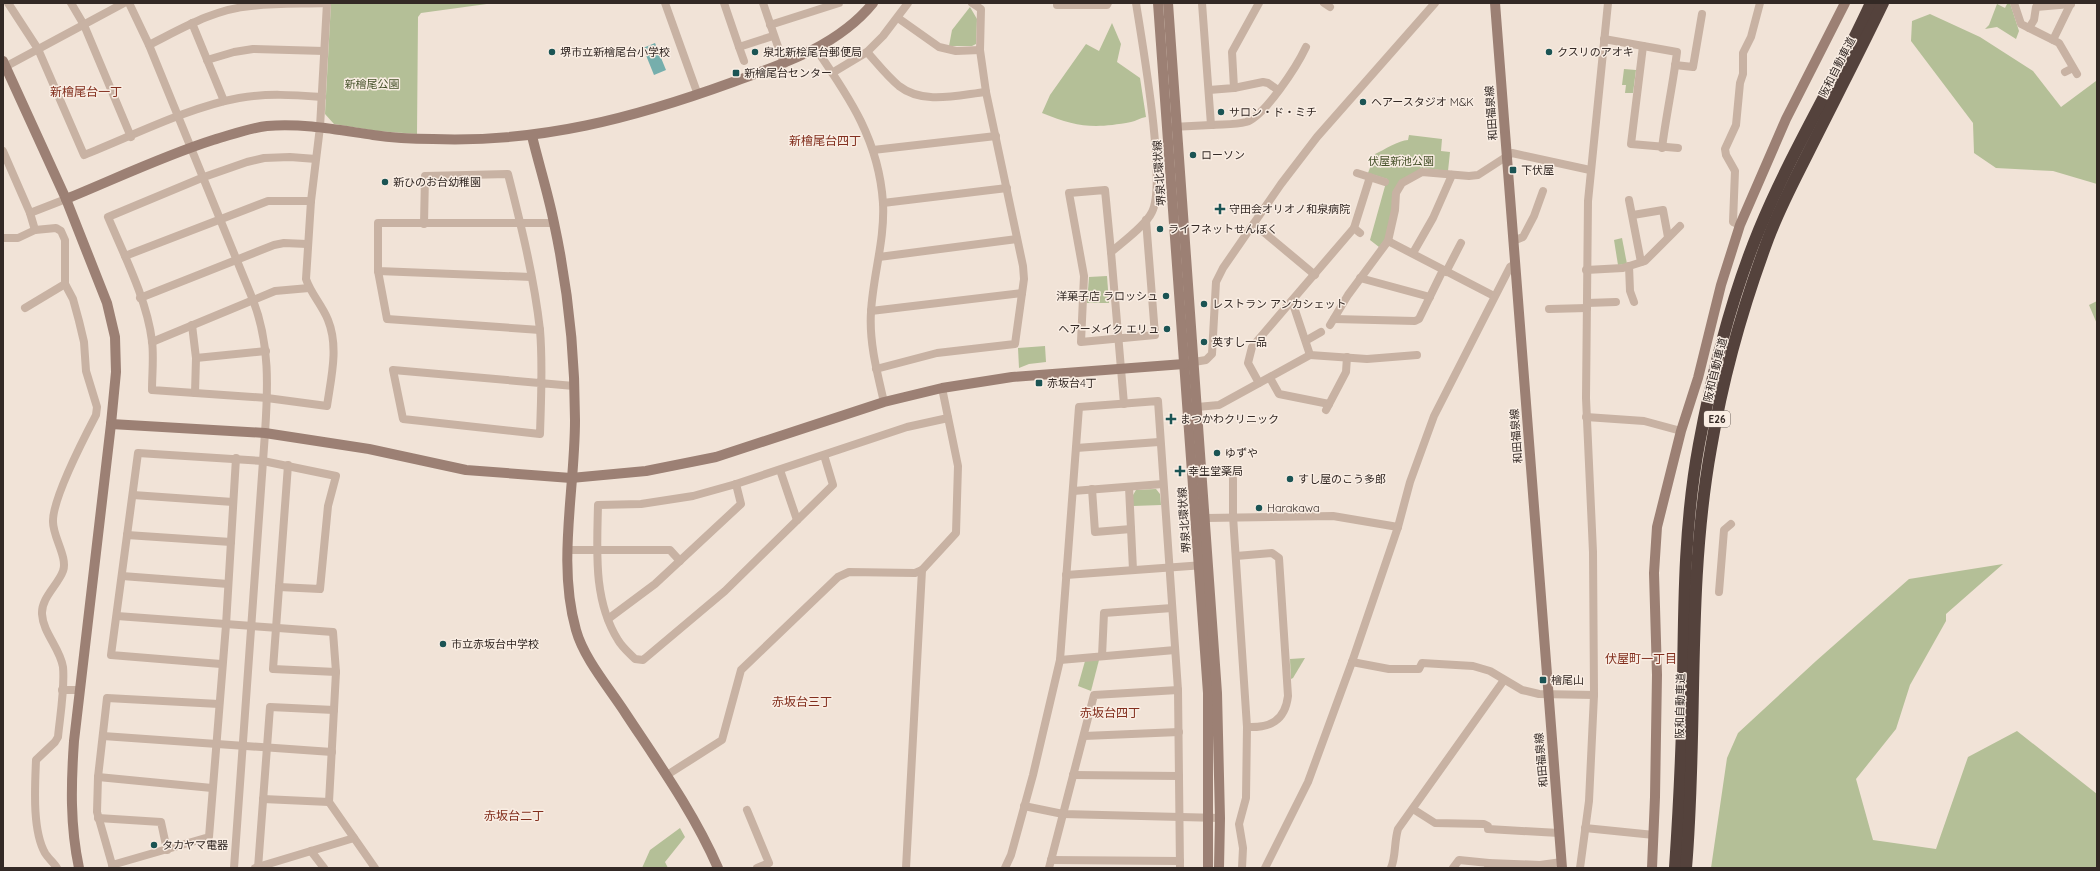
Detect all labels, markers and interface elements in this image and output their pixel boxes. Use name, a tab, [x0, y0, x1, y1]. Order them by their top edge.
street label: 阪和自動車道	[1816, 34, 1858, 100]
place label: 堺市立新檜尾台小学校	[560, 45, 670, 59]
place label: 泉北新桧尾台郵便局	[763, 45, 862, 59]
place label: クスリのアオキ	[1557, 45, 1634, 59]
marker: 堺市立新檜尾台小学校	[547, 47, 557, 57]
marker: 泉北新桧尾台郵便局	[750, 47, 760, 57]
marker: クスリのアオキ	[1544, 47, 1554, 57]
place label: 新檜尾台センター	[744, 66, 832, 80]
marker: 新檜尾台センター	[731, 68, 741, 78]
park label: 新檜尾公園	[345, 77, 400, 91]
district label: 新檜尾台一丁	[50, 84, 122, 99]
street label: 和田福泉線	[1482, 85, 1500, 141]
place label: ヘアースタジオ M&K	[1371, 95, 1474, 109]
marker: ヘアースタジオ M&K	[1358, 97, 1368, 107]
place label: サロン・ド・ミチ	[1229, 105, 1317, 119]
marker: サロン・ド・ミチ	[1216, 107, 1226, 117]
district label: 新檜尾台四丁	[789, 133, 861, 148]
street label: 堺泉北環状線	[1150, 140, 1168, 206]
place label: ローソン	[1201, 148, 1245, 162]
marker: ローソン	[1188, 150, 1198, 160]
park label: 伏屋新池公園	[1368, 154, 1434, 168]
place label: 下伏屋	[1521, 163, 1554, 177]
marker: 下伏屋	[1508, 165, 1518, 175]
place label: 新ひのお台幼稚園	[393, 175, 481, 189]
marker: 新ひのお台幼稚園	[380, 177, 390, 187]
place label: 守田会オリオノ和泉病院	[1229, 202, 1350, 216]
marker: 守田会オリオノ和泉病院	[1214, 203, 1226, 215]
place label: ライフネットせんぼく	[1168, 222, 1278, 236]
marker: ライフネットせんぼく	[1155, 224, 1165, 234]
place label: 洋菓子店 ラロッシュ	[1056, 289, 1158, 303]
marker: 洋菓子店 ラロッシュ	[1161, 291, 1171, 301]
place label: レストラン アンカシェット	[1212, 297, 1347, 311]
marker: レストラン アンカシェット	[1199, 299, 1209, 309]
place label: ヘアーメイク エリュ	[1058, 322, 1159, 336]
marker: ヘアーメイク エリュ	[1162, 324, 1172, 334]
place label: 英すし一品	[1212, 335, 1267, 349]
street label: 阪和自動車道	[1700, 336, 1730, 404]
marker: 英すし一品	[1199, 337, 1209, 347]
place label: 赤坂台4丁	[1047, 376, 1097, 390]
marker: 赤坂台4丁	[1034, 378, 1044, 388]
street label: 和田福泉線	[1507, 408, 1525, 464]
road number: E26	[1704, 411, 1730, 427]
place label: まつかわクリニック	[1180, 412, 1279, 426]
marker: まつかわクリニック	[1165, 413, 1177, 425]
place label: ゆずや	[1225, 446, 1258, 460]
marker: ゆずや	[1212, 448, 1222, 458]
place label: 幸生堂薬局	[1188, 464, 1243, 478]
marker: 幸生堂薬局	[1175, 466, 1185, 476]
place label: すし屋のこう多郎	[1298, 472, 1386, 486]
marker: すし屋のこう多郎	[1285, 474, 1295, 484]
street label: 堺泉北環状線	[1175, 487, 1193, 553]
place label: Harakawa	[1267, 501, 1320, 515]
marker: Harakawa	[1254, 503, 1264, 513]
place label: 市立赤坂台中学校	[451, 637, 539, 651]
marker: 市立赤坂台中学校	[438, 639, 448, 649]
district label: 伏屋町一丁目	[1605, 651, 1677, 666]
place label: 檜尾山	[1551, 673, 1584, 687]
street label: 阪和自動車道	[1672, 673, 1688, 739]
marker: 檜尾山	[1538, 675, 1548, 685]
district label: 赤坂台三丁	[772, 694, 832, 709]
district label: 赤坂台四丁	[1080, 705, 1140, 720]
street label: 和田福泉線	[1532, 732, 1550, 788]
district label: 赤坂台二丁	[484, 808, 544, 823]
place label: タカヤマ電器	[162, 838, 228, 852]
marker: タカヤマ電器	[149, 840, 159, 850]

